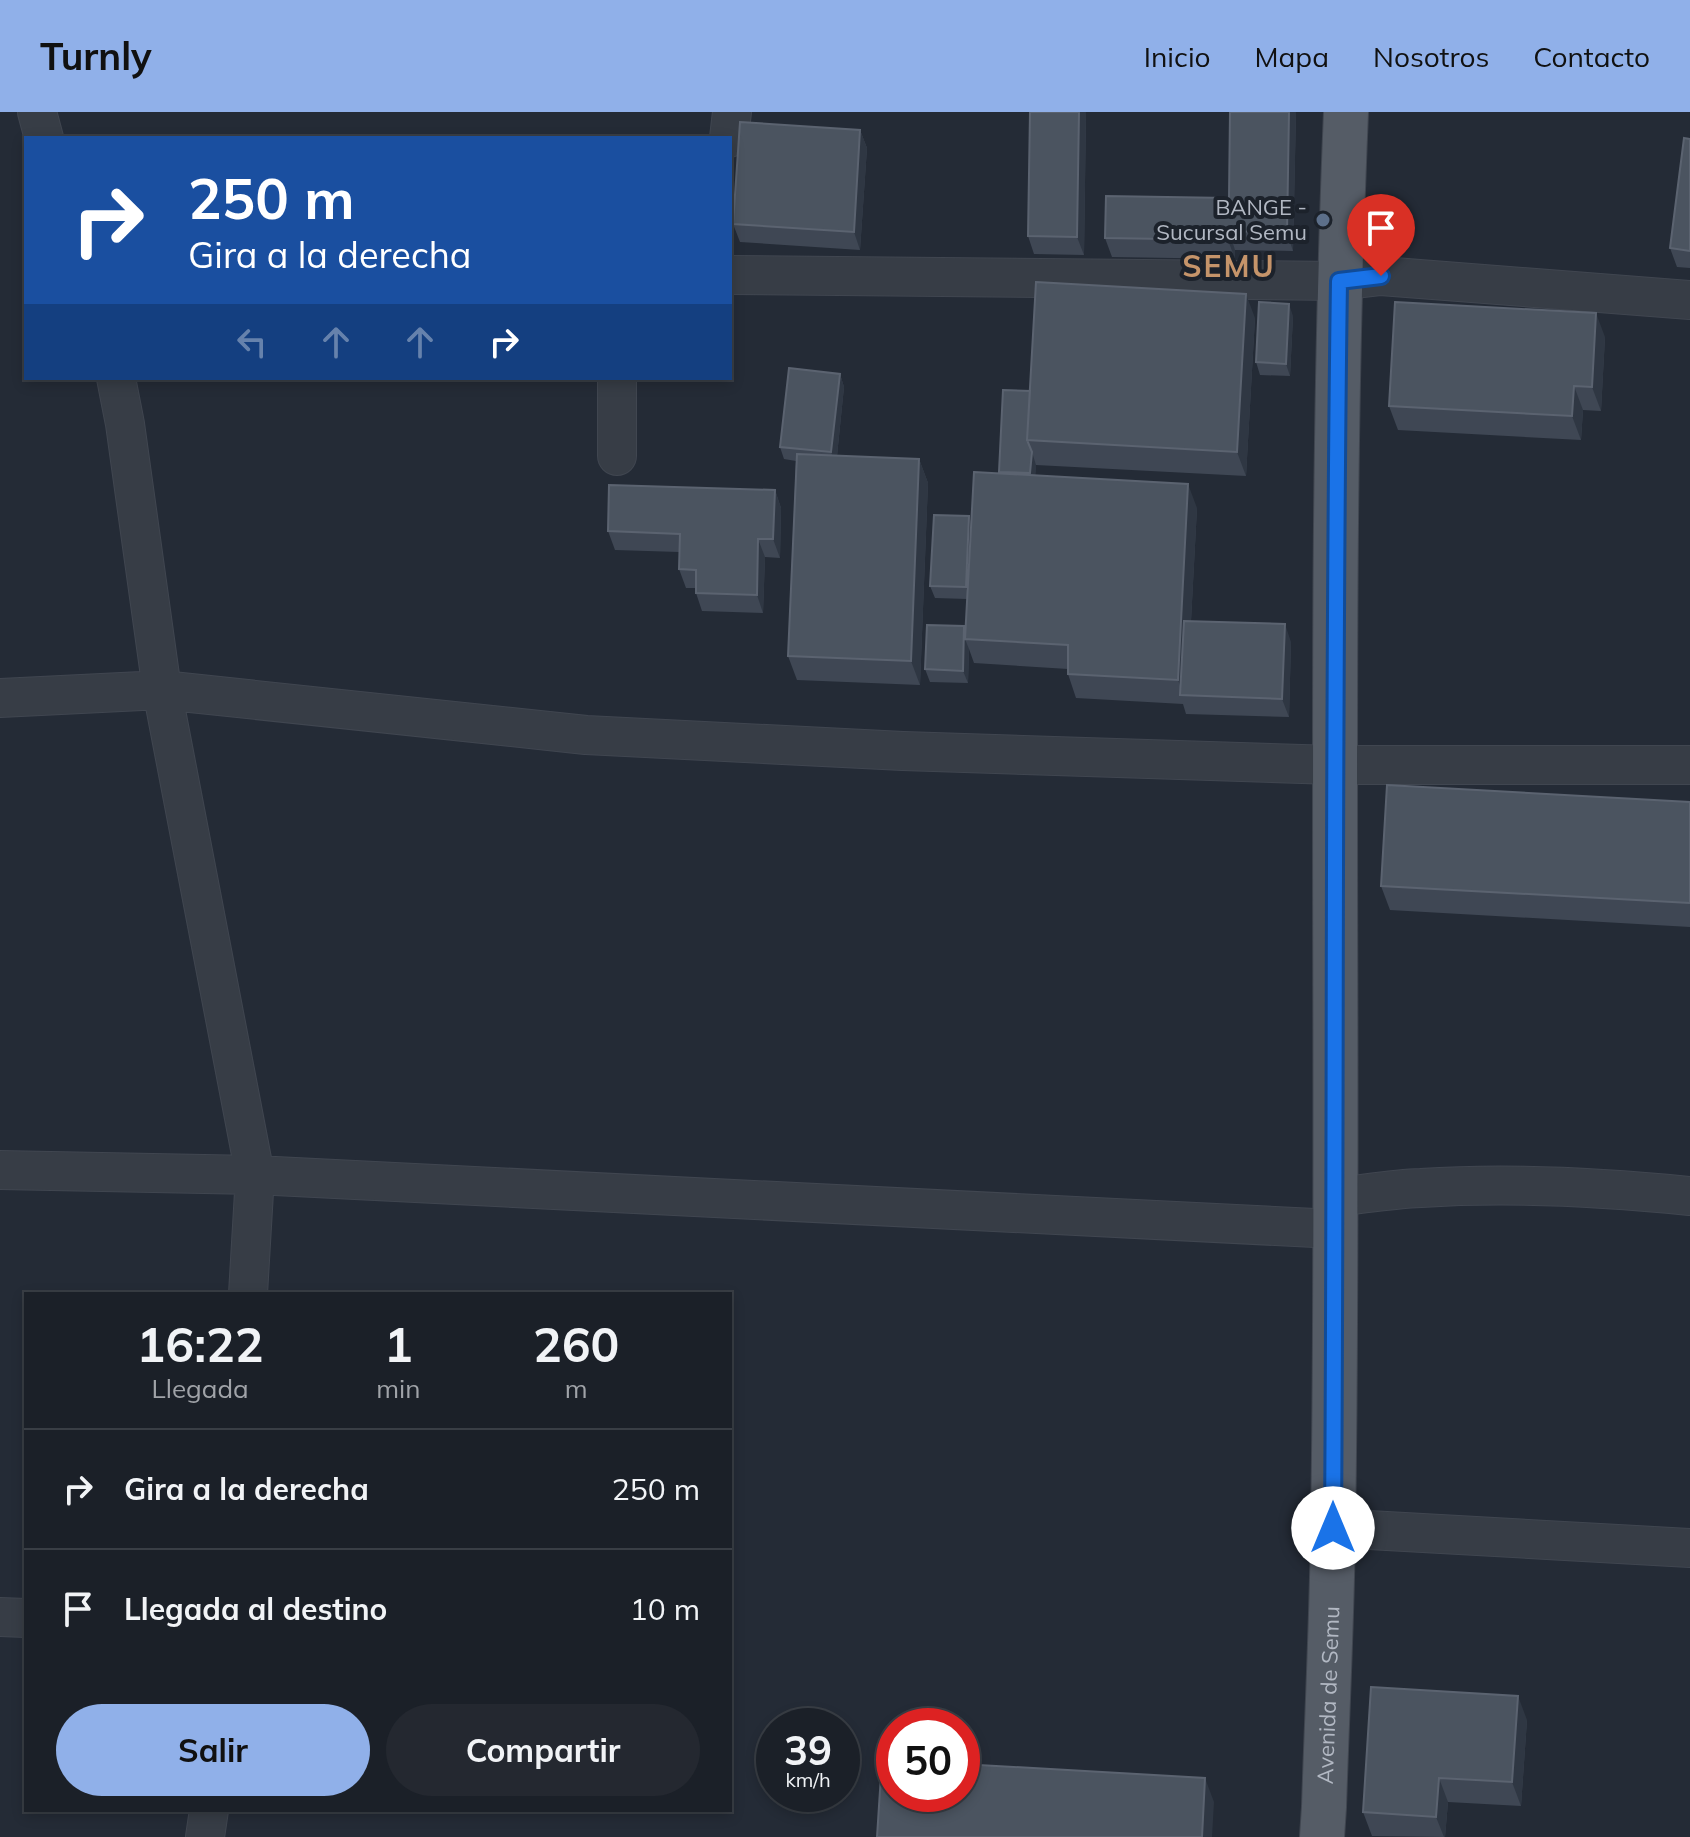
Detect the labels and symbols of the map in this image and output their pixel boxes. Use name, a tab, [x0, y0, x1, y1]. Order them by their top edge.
place label: BANGE - Sucursal Semu	[1156, 193, 1307, 246]
pin	[1347, 194, 1415, 276]
marker: BANGE - Sucursal Semu	[1314, 211, 1332, 229]
district label: SEMU	[1182, 247, 1276, 285]
position arrow	[1291, 1486, 1375, 1570]
street label: Avenida de Semu	[1311, 1606, 1345, 1785]
speed limit sign: 50	[876, 1708, 980, 1812]

